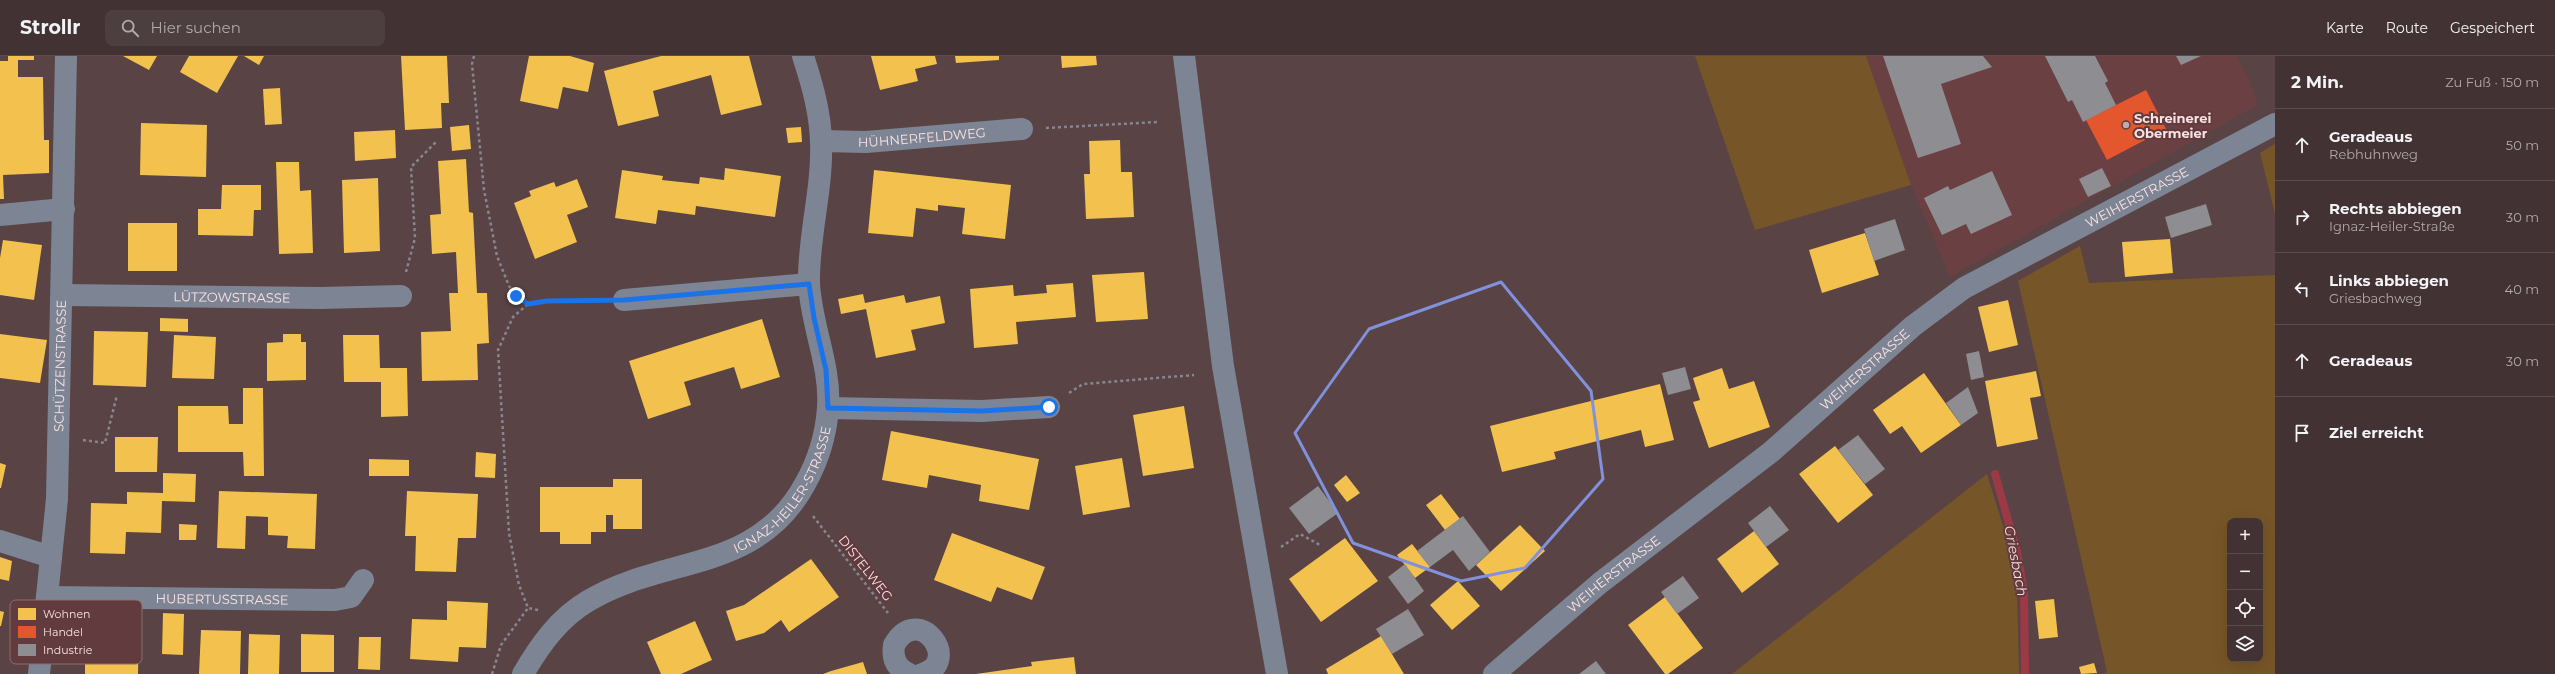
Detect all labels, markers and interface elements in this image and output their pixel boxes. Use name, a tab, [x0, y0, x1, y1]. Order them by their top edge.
search box	[105, 10, 385, 46]
text: Strollr	[20, 16, 81, 39]
icon: search	[119, 17, 141, 39]
text: Hier suchen	[151, 18, 241, 37]
text: Karte	[2326, 19, 2364, 37]
text: Route	[2386, 19, 2428, 37]
text: Gespeichert	[2450, 19, 2535, 37]
text: 2 Min.	[2291, 72, 2343, 92]
text: Zu Fuß · 150 m	[2445, 74, 2539, 90]
place label: Schreinerei Obermeier	[2134, 110, 2211, 141]
marker: Schreinerei Obermeier	[2121, 120, 2131, 130]
street label: HÜHNERFELDWEG	[858, 124, 986, 150]
text: Geradeaus	[2329, 127, 2412, 146]
icon: ahead	[2291, 134, 2313, 156]
text: 50 m	[2506, 137, 2539, 153]
text: Rebhuhnweg	[2329, 146, 2418, 162]
street label: WEIHERSTRASSE	[2083, 163, 2191, 231]
text: Rechts abbiegen	[2329, 199, 2462, 218]
icon: right	[2291, 206, 2313, 228]
text: 30 m	[2506, 209, 2539, 225]
text: Ignaz-Heiler-Straße	[2329, 218, 2455, 234]
text: Links abbiegen	[2329, 271, 2449, 290]
icon: left	[2291, 278, 2313, 300]
text: 40 m	[2505, 281, 2539, 297]
route end	[507, 287, 525, 305]
street label: LÜTZOWSTRASSE	[173, 288, 291, 306]
text: Griesbachweg	[2329, 290, 2422, 306]
street label: SCHÜTZENSTRASSE	[50, 300, 69, 432]
street label: WEIHERSTRASSE	[1816, 325, 1912, 413]
icon: ahead	[2291, 350, 2313, 372]
text: Geradeaus	[2329, 351, 2412, 370]
text: 30 m	[2506, 353, 2539, 369]
route start	[1040, 398, 1058, 416]
icon: arrive	[2291, 422, 2313, 444]
text: Ziel erreicht	[2329, 423, 2424, 442]
street label: IGNAZ-HEILER-STRASSE	[731, 425, 834, 556]
map controls	[2227, 518, 2263, 662]
button: +	[2227, 518, 2263, 554]
water label: Griesbach	[2000, 524, 2032, 598]
street label: DISTELWEG	[835, 532, 897, 604]
street label: WEIHERSTRASSE	[1564, 532, 1663, 616]
button: −	[2227, 554, 2263, 590]
street label: HUBERTUSSTRASSE	[155, 590, 289, 608]
button: locate	[2227, 590, 2263, 626]
legend	[10, 600, 142, 664]
text: Wohnen	[43, 607, 90, 621]
text: Handel	[43, 625, 83, 639]
button: layers	[2227, 626, 2263, 662]
text: Industrie	[43, 643, 93, 657]

